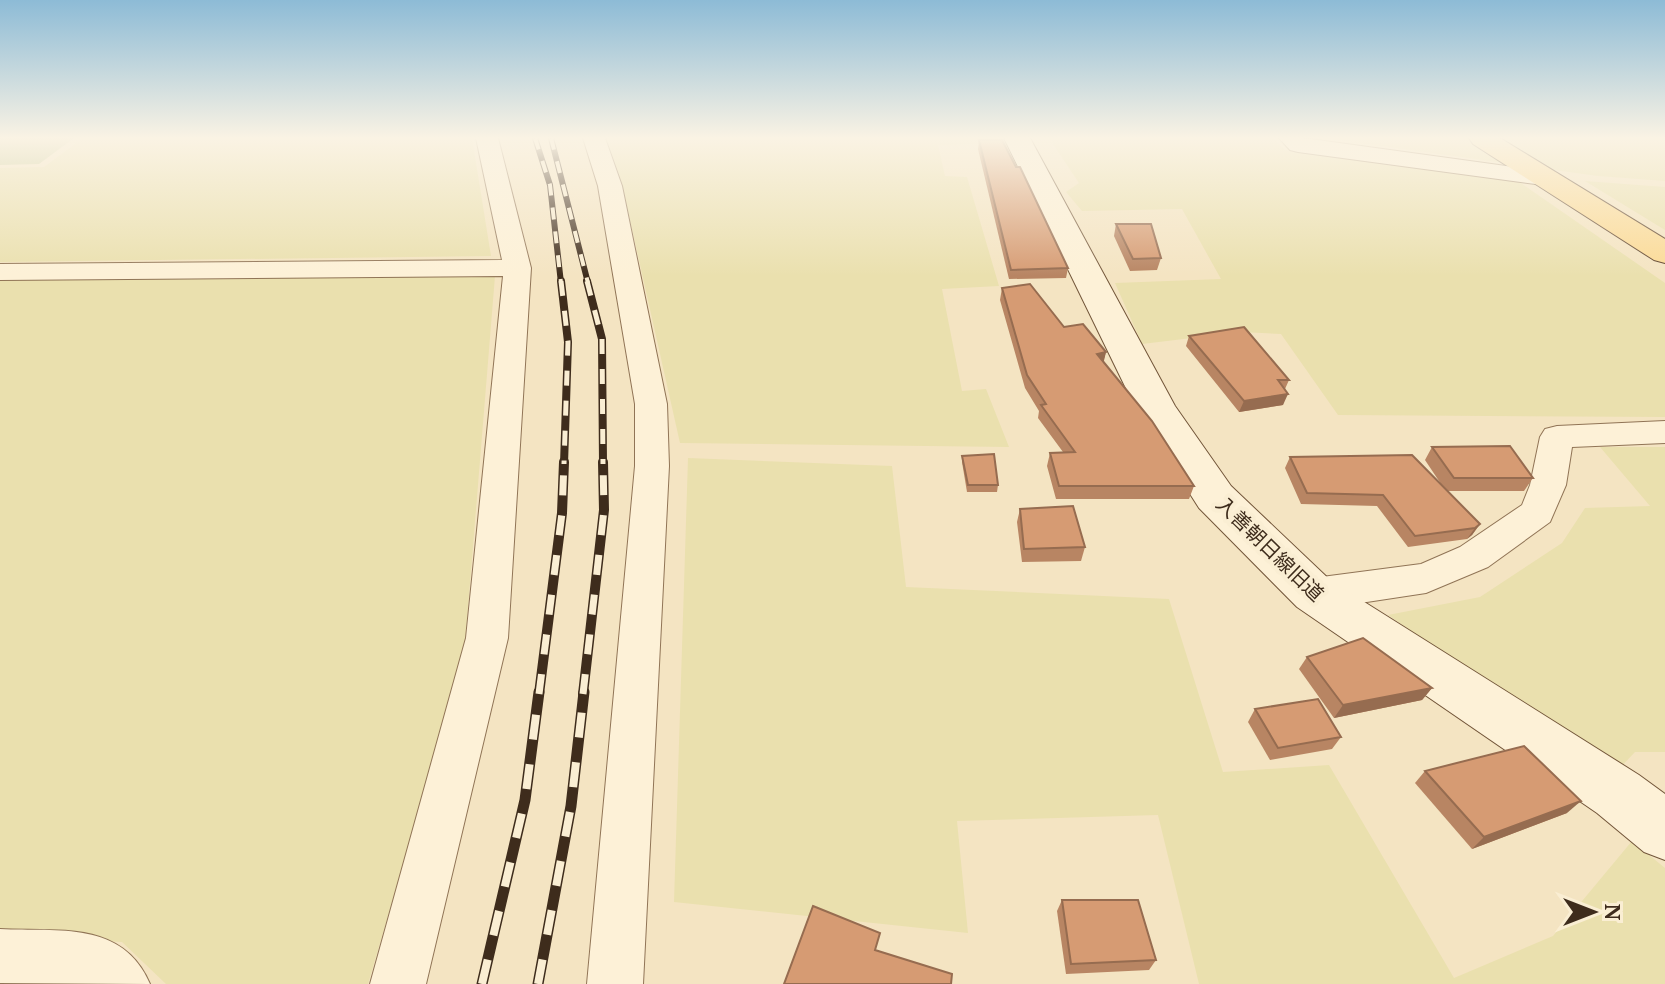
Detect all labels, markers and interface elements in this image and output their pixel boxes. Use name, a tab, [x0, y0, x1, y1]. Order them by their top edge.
street label: 入善朝日線旧道	[1211, 490, 1330, 607]
north arrow	[1553, 872, 1633, 952]
text: N	[1599, 904, 1628, 921]

